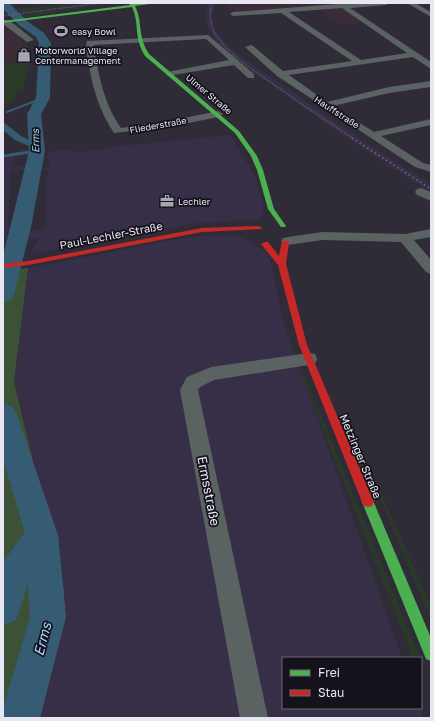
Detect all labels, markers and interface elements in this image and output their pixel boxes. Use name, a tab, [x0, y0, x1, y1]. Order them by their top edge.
sports icon: easy Bowl	[53, 23, 69, 39]
place label: easy Bowl	[72, 26, 116, 37]
place label: Motorworld Village Centermanagement	[35, 45, 121, 66]
shop icon: Motorworld Village Centermanagement	[16, 47, 32, 63]
street label: Ulmer Straße	[184, 72, 234, 116]
street label: Hauffstraße	[312, 93, 362, 131]
street label: Fliederstraße	[129, 115, 187, 135]
water label: Erms	[29, 128, 41, 153]
office icon: Lechler	[159, 193, 175, 209]
place label: Lechler	[178, 196, 211, 207]
street label: Paul-Lechler-Straße	[58, 219, 164, 251]
street label: Metzinger Straße	[337, 412, 385, 500]
street label: Ermsstraße	[194, 455, 224, 527]
water label: Erms	[29, 620, 55, 658]
legend	[282, 657, 422, 709]
text: Frei	[318, 665, 340, 680]
text: Stau	[318, 685, 344, 700]

